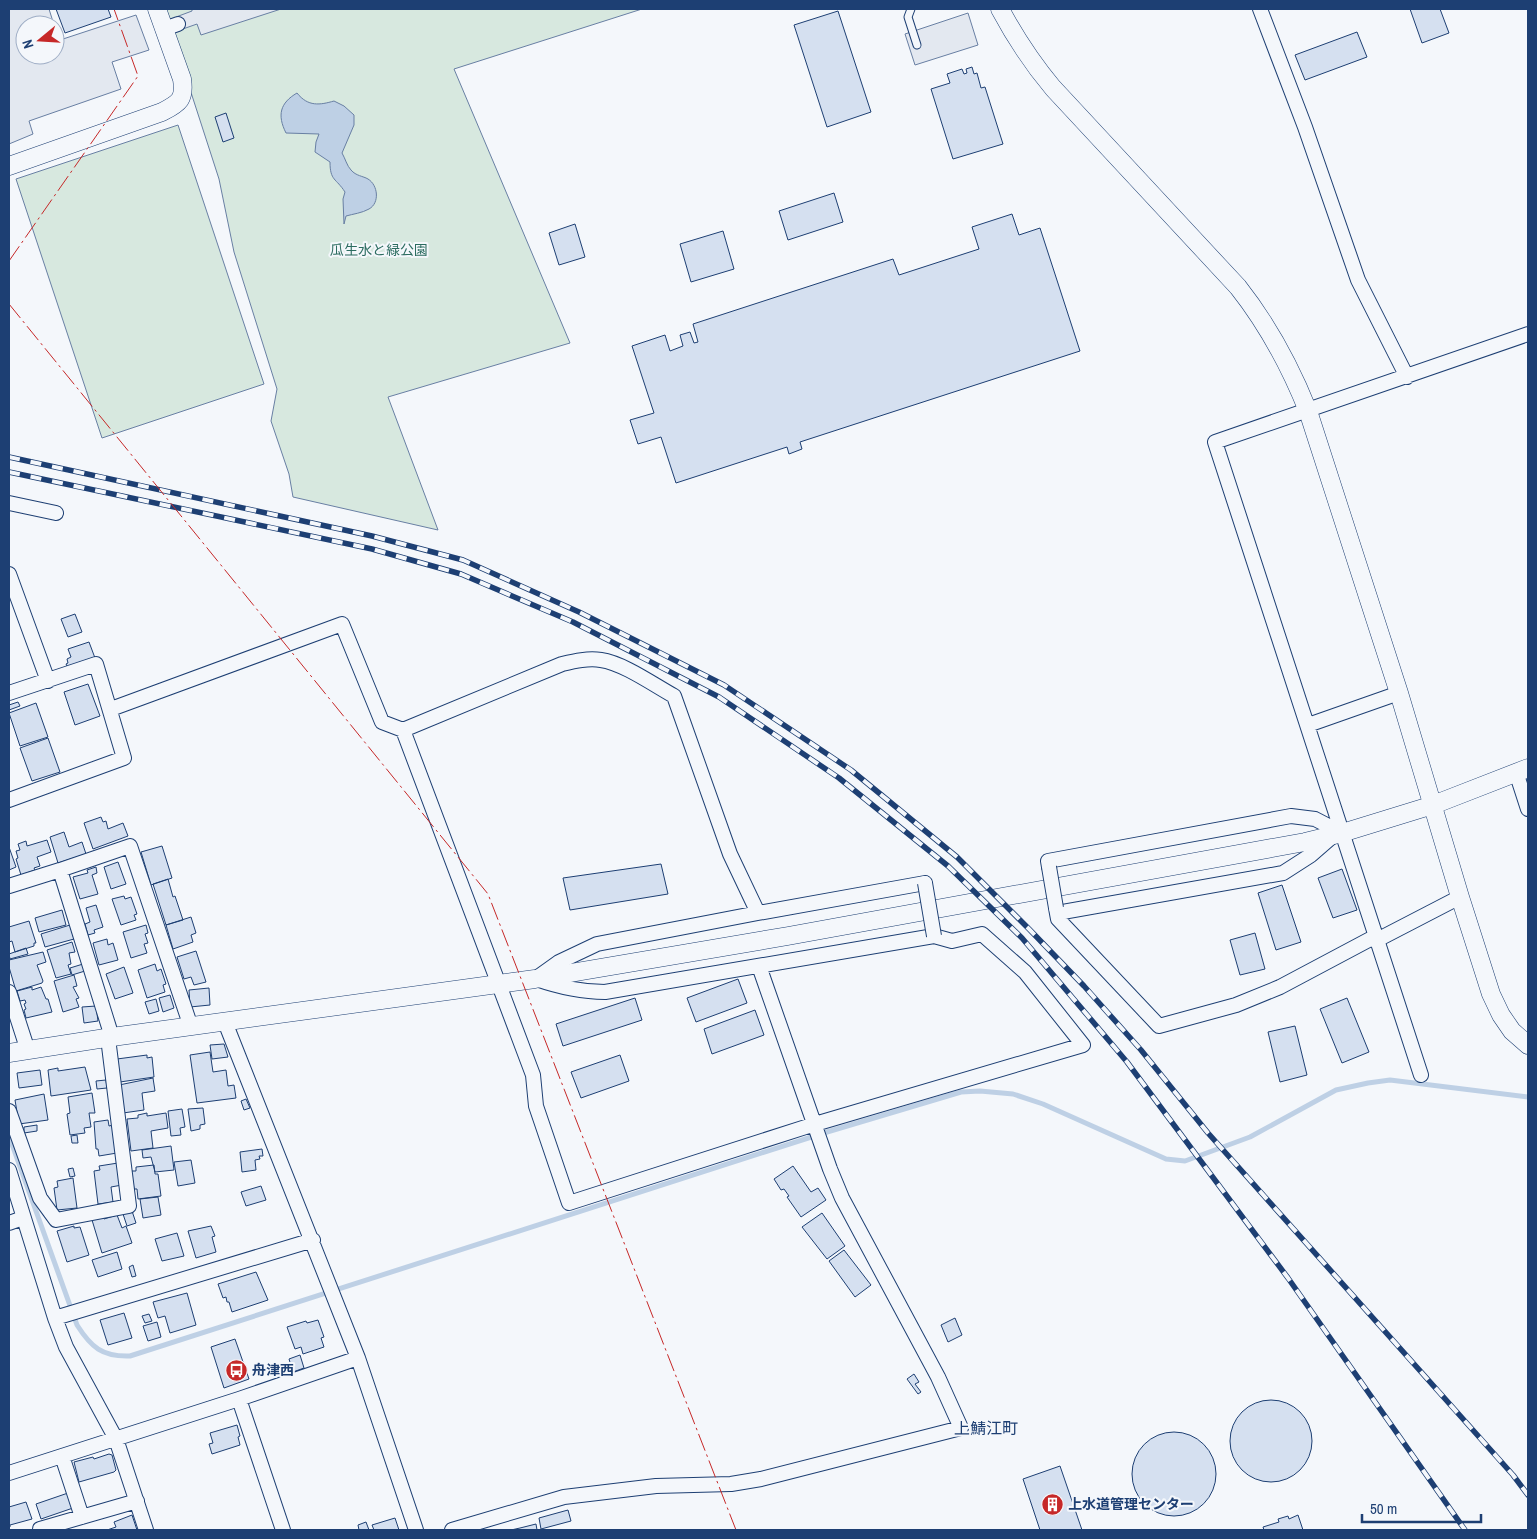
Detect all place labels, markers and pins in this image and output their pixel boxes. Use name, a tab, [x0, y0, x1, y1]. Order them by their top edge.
bus stop icon: 舟津西	[224, 1358, 248, 1382]
place label: 舟津西	[252, 1361, 294, 1379]
building icon: 上水道管理センター	[1040, 1492, 1064, 1516]
place label: 上水道管理センター	[1068, 1495, 1194, 1513]

